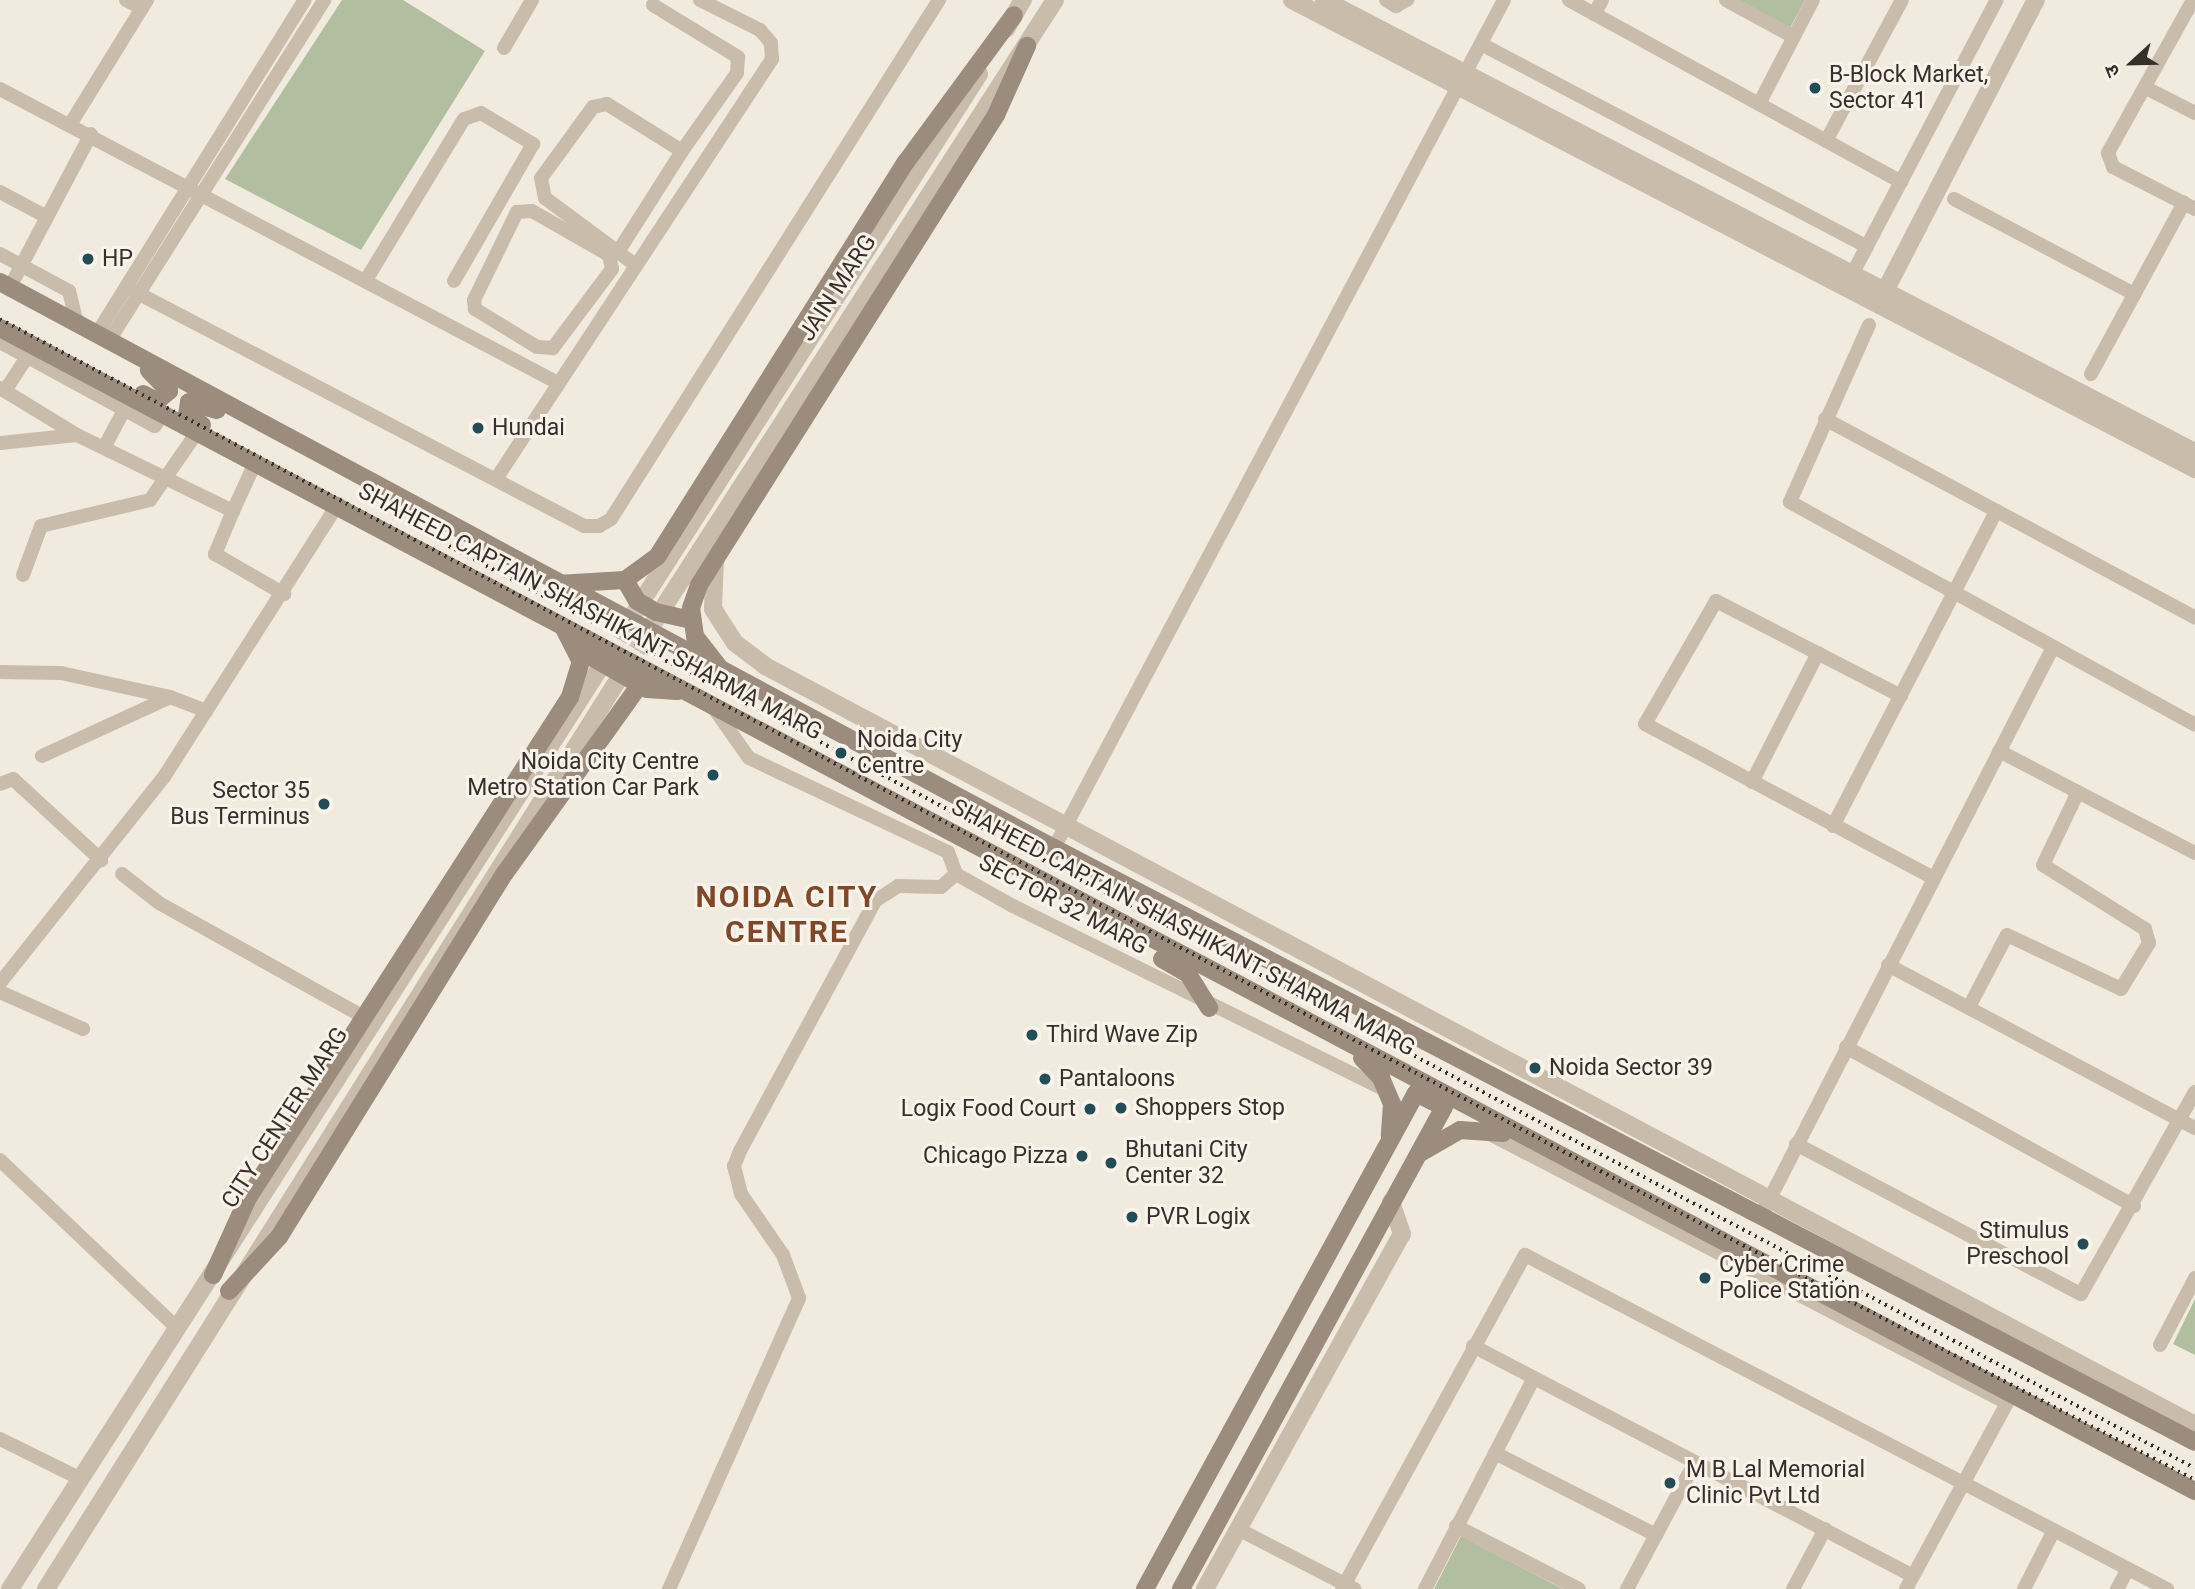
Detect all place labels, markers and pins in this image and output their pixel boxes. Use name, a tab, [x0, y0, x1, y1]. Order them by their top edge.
place label: B-Block Market, Sector 41	[1829, 61, 1988, 115]
marker: B-Block Market, Sector 41	[1807, 80, 1823, 96]
place label: HP	[102, 245, 133, 273]
marker: HP	[80, 251, 96, 267]
place label: Hundai	[492, 414, 565, 442]
marker: Hundai	[470, 420, 486, 436]
place label: Noida City Centre	[857, 726, 962, 780]
marker: Noida City Centre	[831, 743, 851, 763]
place label: Noida City Centre Metro Station Car Park	[467, 748, 699, 802]
marker: Noida City Centre Metro Station Car Park	[705, 767, 721, 783]
place label: Sector 35 Bus Terminus	[170, 777, 310, 831]
marker: Sector 35 Bus Terminus	[316, 796, 332, 812]
place label: Third Wave Zip	[1046, 1021, 1198, 1049]
marker: Third Wave Zip	[1024, 1027, 1040, 1043]
place label: Noida Sector 39	[1549, 1054, 1713, 1082]
marker: Noida Sector 39	[1527, 1060, 1543, 1076]
place label: Pantaloons	[1059, 1065, 1175, 1093]
marker: Pantaloons	[1037, 1071, 1053, 1087]
place label: Shoppers Stop	[1135, 1094, 1285, 1122]
place label: Logix Food Court	[901, 1095, 1076, 1123]
marker: Shoppers Stop	[1113, 1100, 1129, 1116]
marker: Logix Food Court	[1082, 1101, 1098, 1117]
place label: Bhutani City Center 32	[1125, 1136, 1248, 1190]
place label: Chicago Pizza	[923, 1142, 1068, 1170]
marker: Chicago Pizza	[1074, 1148, 1090, 1164]
marker: Bhutani City Center 32	[1103, 1155, 1119, 1171]
place label: PVR Logix	[1146, 1203, 1250, 1231]
marker: PVR Logix	[1124, 1209, 1140, 1225]
place label: Stimulus Preschool	[1966, 1217, 2069, 1271]
marker: Stimulus Preschool	[2075, 1236, 2091, 1252]
place label: Cyber Crime Police Station	[1719, 1251, 1860, 1305]
marker: Cyber Crime Police Station	[1697, 1270, 1713, 1286]
place label: M B Lal Memorial Clinic Pvt Ltd	[1686, 1456, 1865, 1510]
marker: M B Lal Memorial Clinic Pvt Ltd	[1660, 1473, 1680, 1493]

